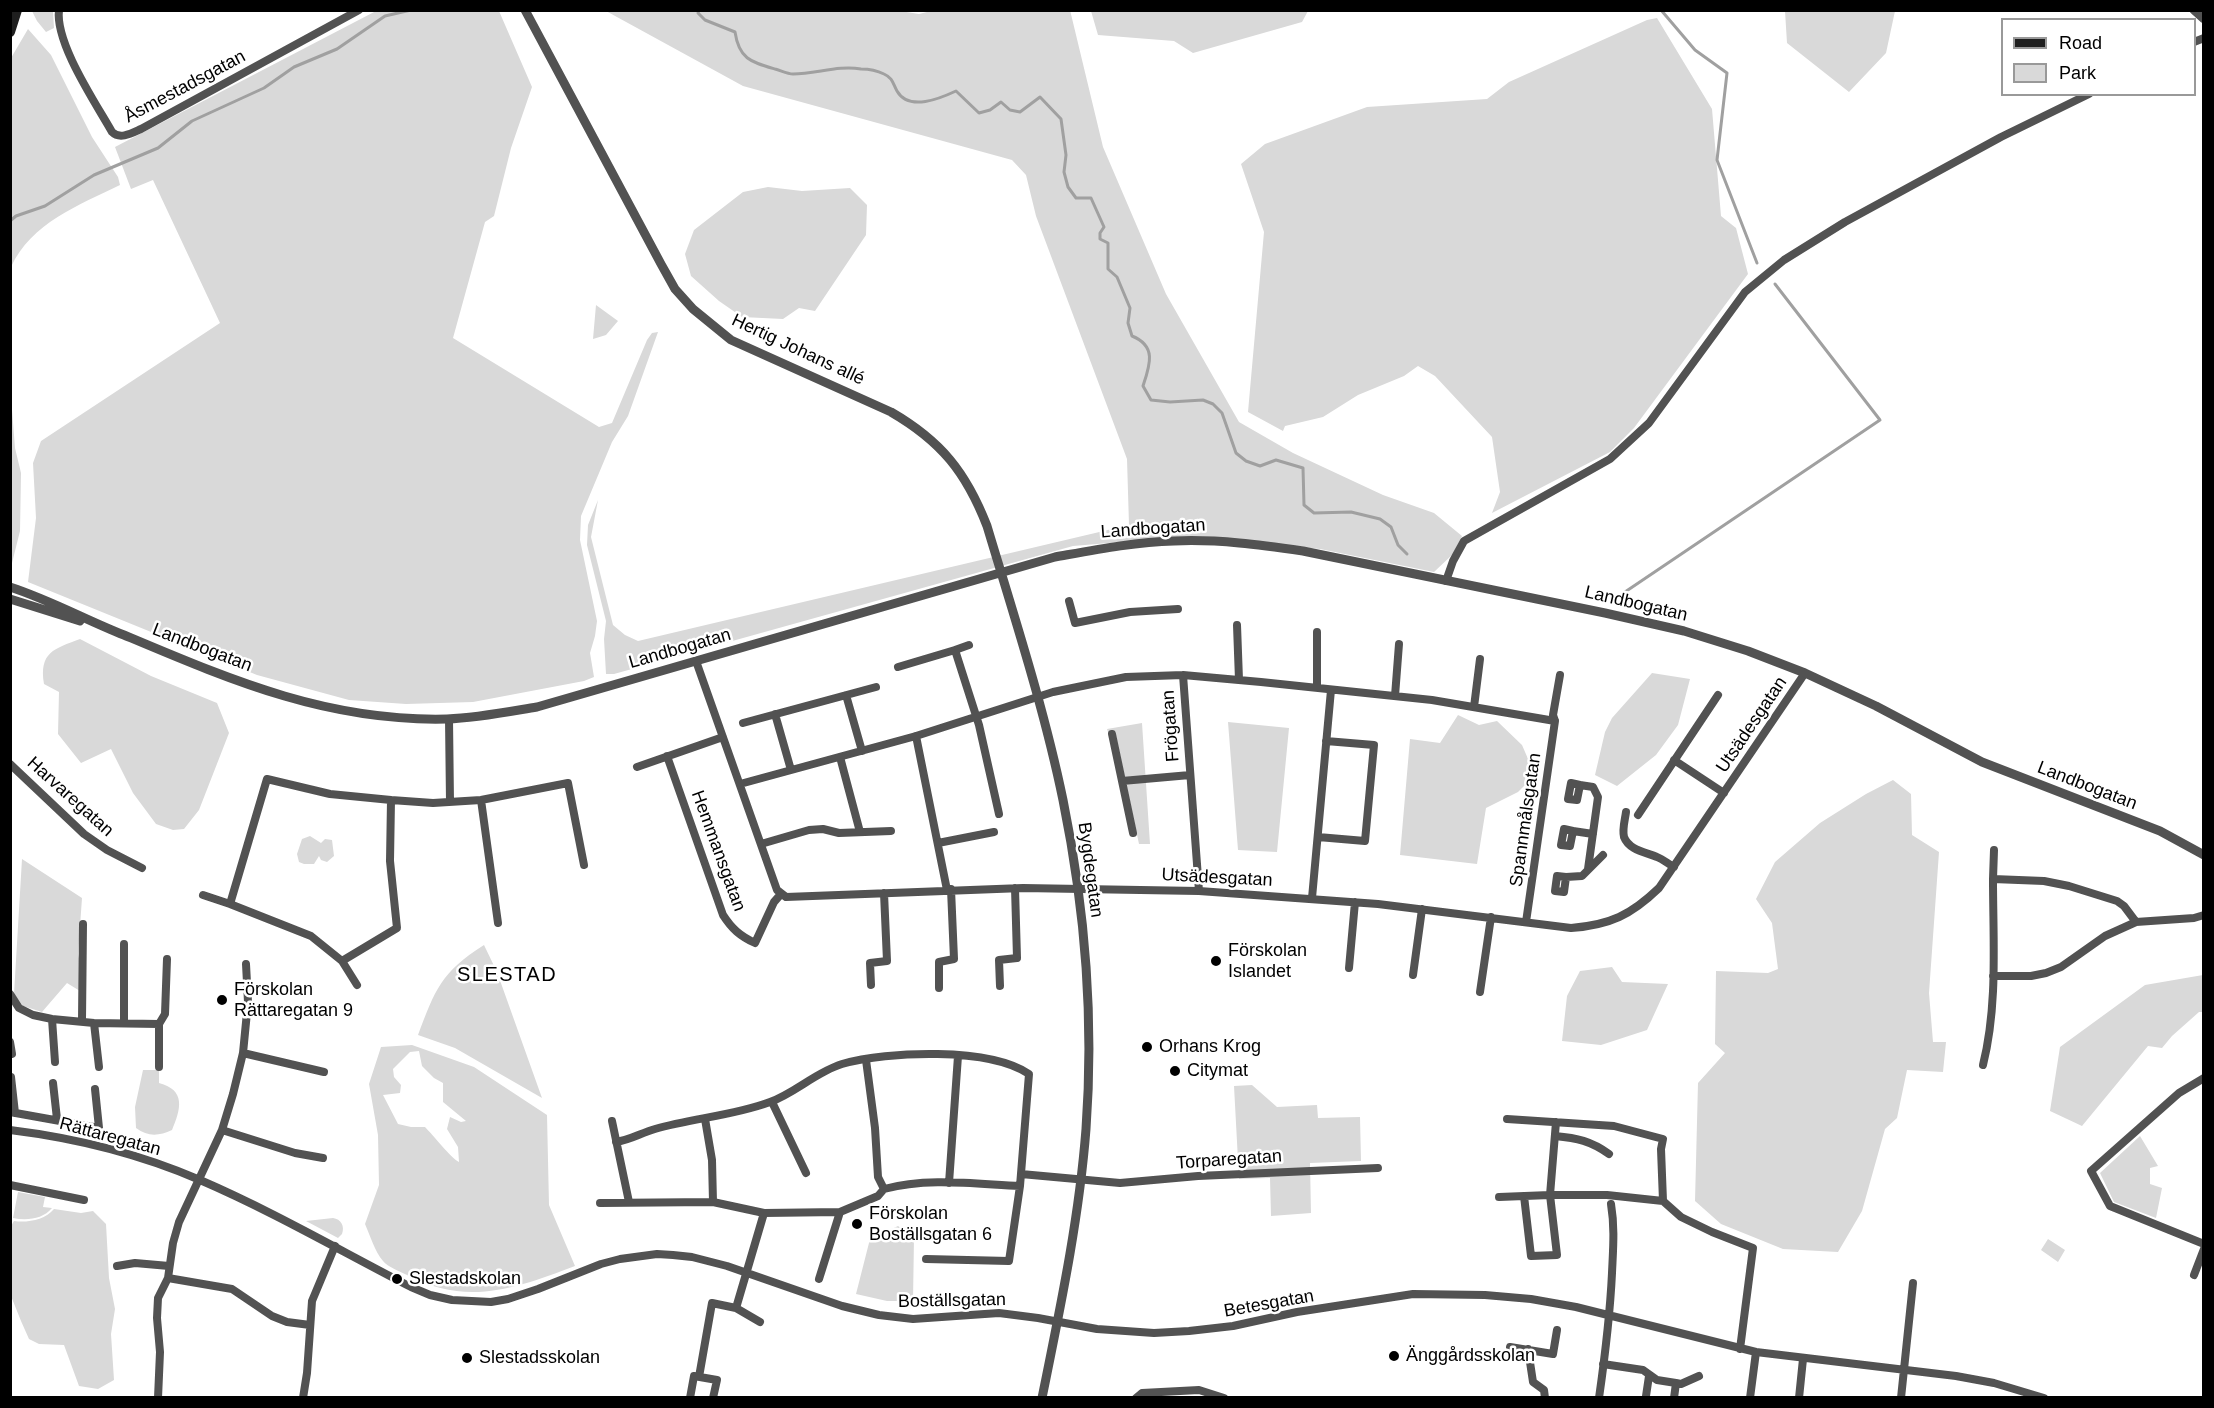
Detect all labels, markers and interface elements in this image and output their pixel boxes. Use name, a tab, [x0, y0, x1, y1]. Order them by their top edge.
legend	[2001, 18, 2196, 96]
text: Road	[2059, 33, 2102, 53]
street label: Åsmestadsgatan	[121, 46, 249, 128]
text: Park	[2059, 63, 2096, 83]
street label: Hertig Johans allé	[728, 310, 868, 390]
street label: Landbogatan	[1100, 515, 1206, 543]
street label: Landbogatan	[1582, 582, 1690, 626]
street label: Landbogatan	[149, 619, 255, 677]
street label: Landbogatan	[627, 624, 733, 674]
street label: Utsädesgatan	[1712, 673, 1792, 777]
street label: Frögatan	[1158, 689, 1184, 763]
street label: Harvaregatan	[22, 752, 118, 842]
street label: Spannmålsgatan	[1506, 752, 1546, 888]
street label: Landbogatan	[2034, 757, 2140, 815]
street label: Hemmansgatan	[686, 788, 750, 914]
street label: Bygdegatan	[1073, 821, 1107, 919]
street label: Utsädesgatan	[1161, 864, 1273, 892]
place label: Förskolan Islandet	[1228, 940, 1307, 982]
marker: Förskolan Islandet	[1209, 954, 1223, 968]
district label: SLESTAD	[457, 963, 557, 987]
place label: Förskolan Rättaregatan 9	[234, 979, 353, 1022]
marker: Förskolan Rättaregatan 9	[215, 993, 229, 1007]
place label: Orhans Krog	[1159, 1036, 1261, 1058]
marker: Orhans Krog	[1140, 1040, 1154, 1054]
place label: Citymat	[1187, 1060, 1248, 1082]
marker: Citymat	[1168, 1064, 1182, 1078]
street label: Rättaregatan	[57, 1113, 163, 1161]
street label: Torparegatan	[1175, 1146, 1283, 1174]
place label: Förskolan Boställsgatan 6	[869, 1203, 992, 1246]
marker: Förskolan Boställsgatan 6	[850, 1217, 864, 1231]
place label: Slestadskolan	[409, 1268, 521, 1290]
marker: Slestadskolan	[390, 1272, 404, 1286]
street label: Betesgatan	[1222, 1285, 1316, 1323]
street label: Boställsgatan	[898, 1289, 1006, 1313]
place label: Änggårdsskolan	[1406, 1345, 1535, 1367]
place label: Slestadsskolan	[479, 1347, 600, 1369]
marker: Änggårdsskolan	[1387, 1349, 1401, 1363]
marker: Slestadsskolan	[460, 1351, 474, 1365]

